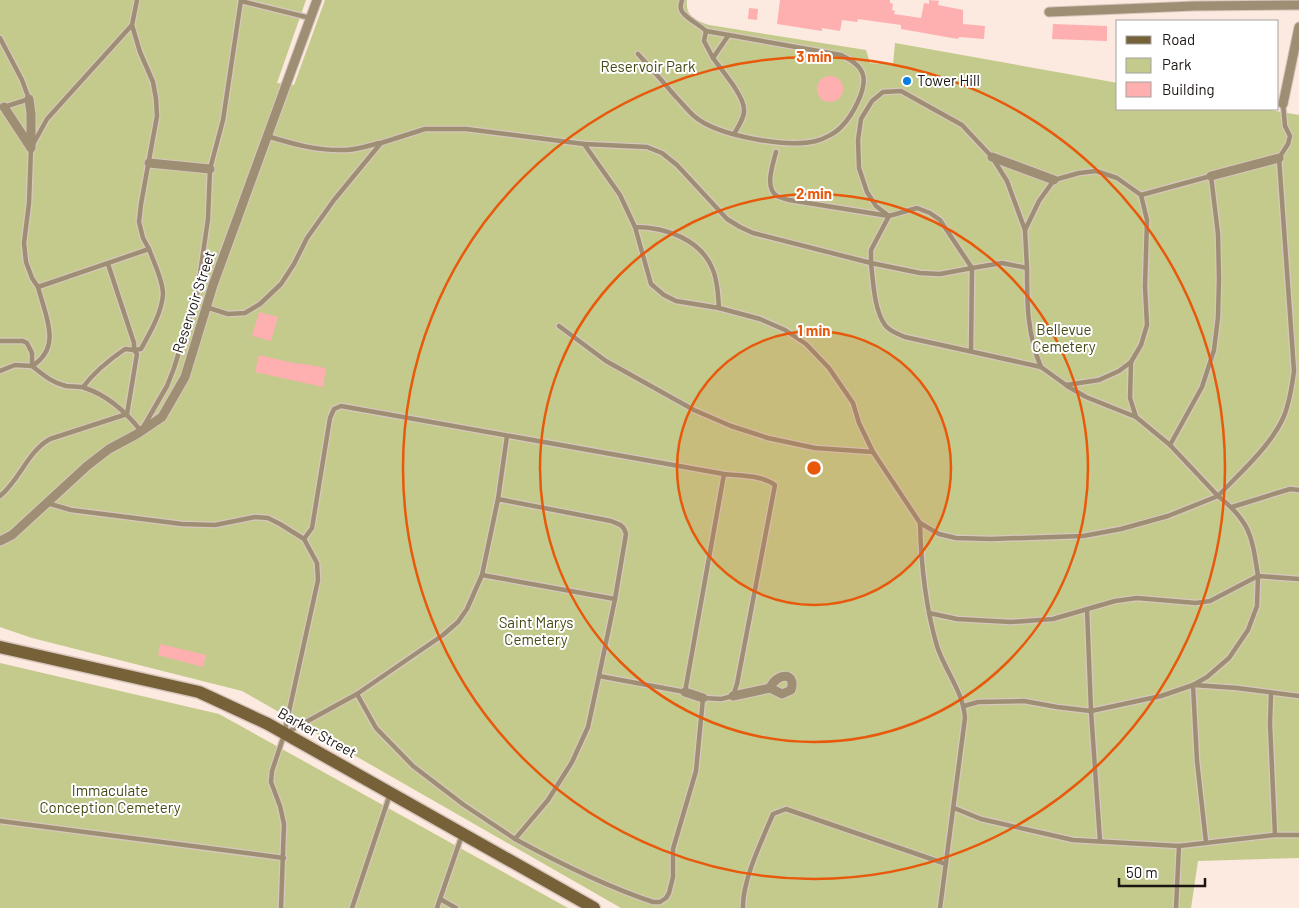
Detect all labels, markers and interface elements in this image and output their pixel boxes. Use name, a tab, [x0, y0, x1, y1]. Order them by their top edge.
legend	[1116, 20, 1279, 110]
text: Road	[1162, 30, 1195, 48]
text: 3 min	[796, 47, 832, 65]
text: Park	[1162, 55, 1192, 73]
park label: Reservoir Park	[601, 57, 696, 75]
place label: Tower Hill	[917, 71, 980, 89]
marker: Tower Hill	[901, 75, 913, 87]
text: Building	[1162, 80, 1215, 98]
text: 2 min	[796, 184, 832, 202]
street label: Reservoir Street	[168, 248, 218, 355]
park label: Bellevue Cemetery	[1032, 320, 1096, 355]
text: 1 min	[798, 321, 830, 339]
centre of rings	[805, 459, 823, 477]
park label: Saint Marys Cemetery	[499, 613, 573, 648]
street label: Barker Street	[275, 703, 360, 761]
park label: Immaculate Conception Cemetery	[39, 781, 181, 816]
scale bar	[1119, 856, 1205, 888]
text: 50 m	[1126, 863, 1158, 881]

